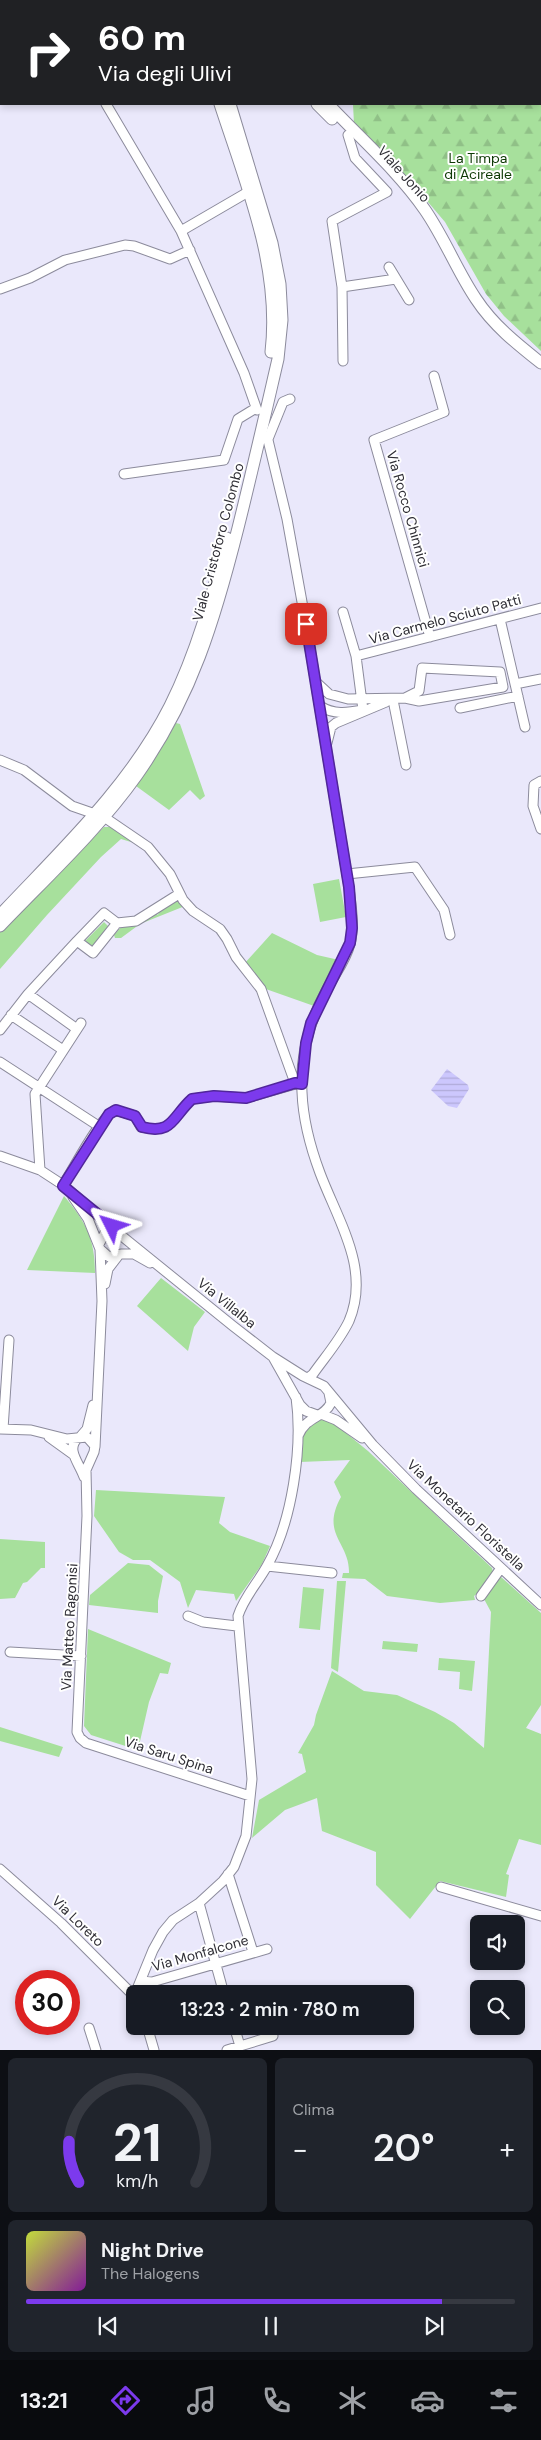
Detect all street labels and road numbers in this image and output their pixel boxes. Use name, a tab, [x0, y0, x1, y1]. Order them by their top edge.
street label: Viale Jonio	[374, 142, 434, 206]
street label: Via Rocco Chinnici	[383, 449, 433, 569]
street label: Viale Cristoforo Colombo	[188, 461, 248, 623]
street label: Via Carmelo Sciuto Patti	[367, 590, 523, 648]
street label: Via Villalba	[194, 1274, 260, 1332]
street label: Via Monetario Floristella	[403, 1456, 529, 1574]
street label: Via Matteo Ragonisi	[57, 1563, 81, 1691]
street label: Via Saru Spina	[122, 1732, 216, 1778]
street label: Via Loreto	[48, 1892, 108, 1950]
street label: Via Monfalcone	[150, 1931, 250, 1975]

